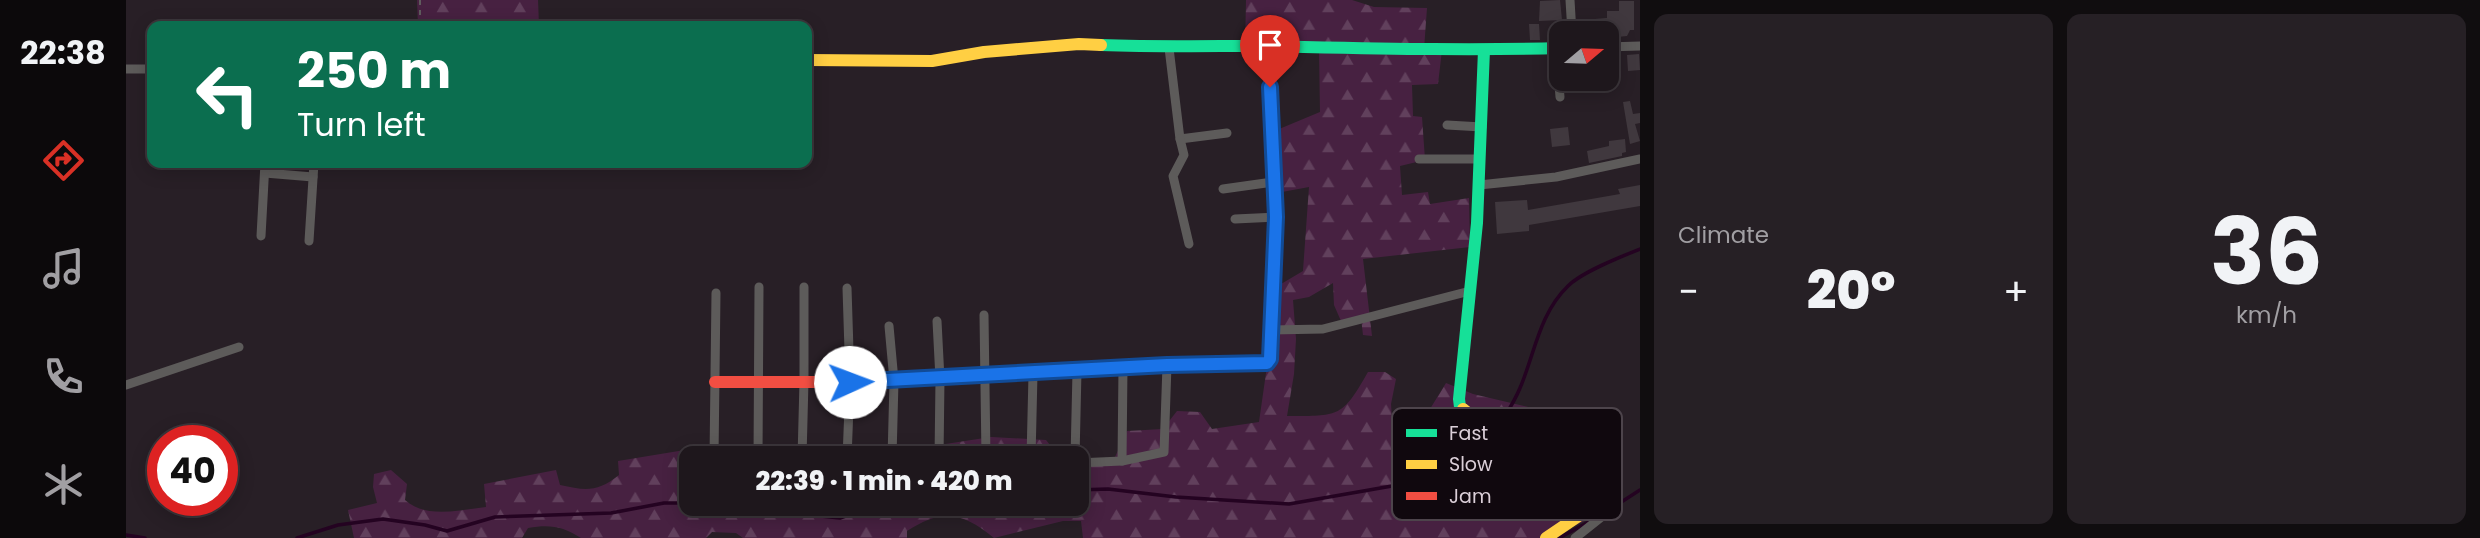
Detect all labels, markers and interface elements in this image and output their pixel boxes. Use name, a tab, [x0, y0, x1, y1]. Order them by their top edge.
pin	[1240, 15, 1300, 87]
north arrow	[1549, 21, 1619, 91]
map controls	[1549, 21, 1619, 91]
icon: arrive	[1251, 26, 1289, 64]
text: 22:38	[20, 30, 106, 75]
text: 250 m	[297, 37, 451, 105]
icon: left	[182, 49, 273, 140]
text: Turn left	[297, 102, 426, 147]
icon: directions	[39, 136, 88, 185]
text: 36	[2210, 188, 2323, 316]
text: Climate	[1678, 219, 1769, 251]
icon: music	[39, 244, 88, 293]
text: 20°	[1807, 254, 1895, 327]
text: −	[1678, 265, 1699, 318]
text: +	[2003, 265, 2029, 318]
text: km/h	[2236, 299, 2297, 331]
position arrow	[813, 345, 887, 419]
icon: phone	[39, 352, 88, 401]
legend	[1392, 408, 1622, 520]
text: Fast	[1449, 420, 1488, 447]
speed limit sign: 40	[147, 425, 238, 516]
text: Slow	[1449, 451, 1493, 478]
icon: climate	[39, 460, 88, 509]
text: 22:39 · 1 min · 420 m	[756, 463, 1012, 499]
text: Jam	[1449, 483, 1491, 510]

